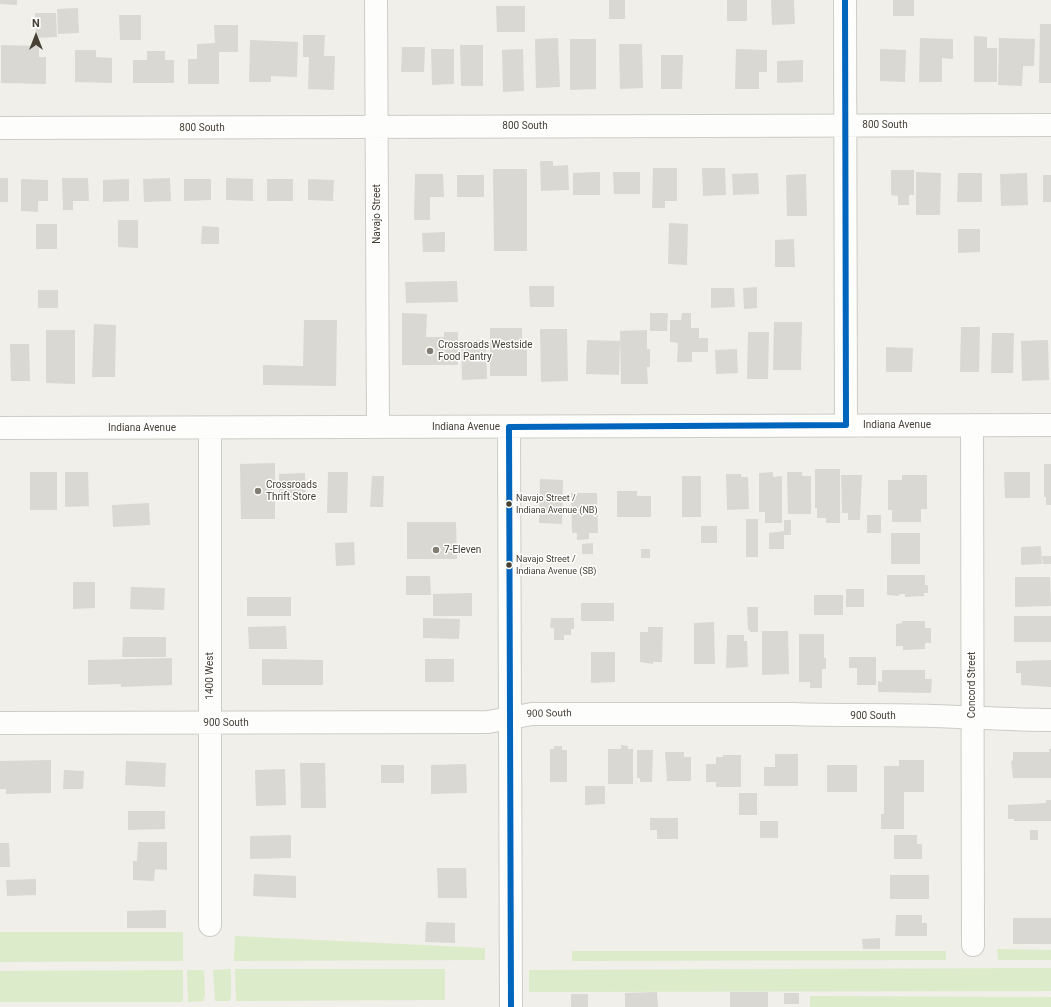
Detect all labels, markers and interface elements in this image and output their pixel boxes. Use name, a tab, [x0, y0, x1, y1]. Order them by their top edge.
north arrow	[16, 16, 56, 56]
text: N	[32, 17, 40, 30]
street label: 800 South	[862, 119, 908, 131]
street label: 800 South	[502, 120, 548, 132]
street label: 800 South	[179, 122, 225, 134]
street label: Navajo Street	[371, 184, 383, 244]
place label: Crossroads Westside Food Pantry	[438, 339, 533, 362]
marker: Crossroads Westside Food Pantry	[425, 346, 435, 356]
street label: Indiana Avenue	[863, 419, 931, 431]
street label: Indiana Avenue	[432, 421, 500, 433]
street label: Indiana Avenue	[108, 422, 176, 434]
place label: Crossroads Thrift Store	[266, 479, 317, 502]
marker: Crossroads Thrift Store	[253, 486, 263, 496]
place label: Navajo Street / Indiana Avenue (NB)	[516, 494, 598, 515]
marker: Navajo Street / Indiana Avenue (NB)	[504, 499, 514, 509]
place label: 7-Eleven	[444, 544, 481, 556]
marker: 7-Eleven	[431, 545, 441, 555]
place label: Navajo Street / Indiana Avenue (SB)	[516, 555, 597, 576]
marker: Navajo Street / Indiana Avenue (SB)	[504, 560, 514, 570]
street label: 1400 West	[204, 652, 216, 700]
street label: Concord Street	[966, 652, 978, 718]
street label: 900 South	[526, 708, 572, 720]
street label: 900 South	[850, 710, 896, 722]
street label: 900 South	[203, 717, 249, 729]

